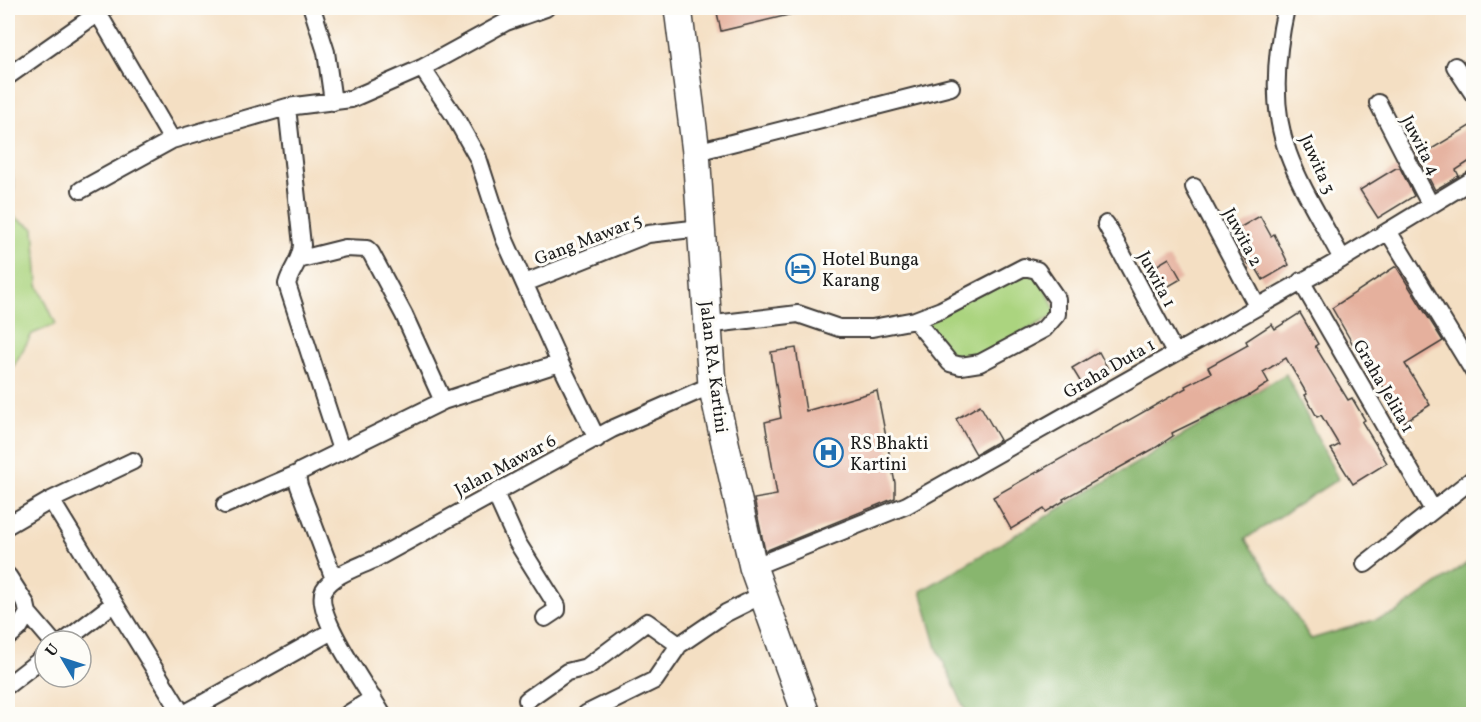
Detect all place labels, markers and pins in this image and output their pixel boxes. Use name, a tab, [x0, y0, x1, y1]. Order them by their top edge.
place label: Hotel Bunga Karang	[822, 248, 919, 294]
hotel icon: Hotel Bunga Karang	[785, 253, 817, 285]
place label: RS Bhakti Kartini	[850, 432, 928, 478]
hospital icon: RS Bhakti Kartini	[813, 437, 845, 469]

